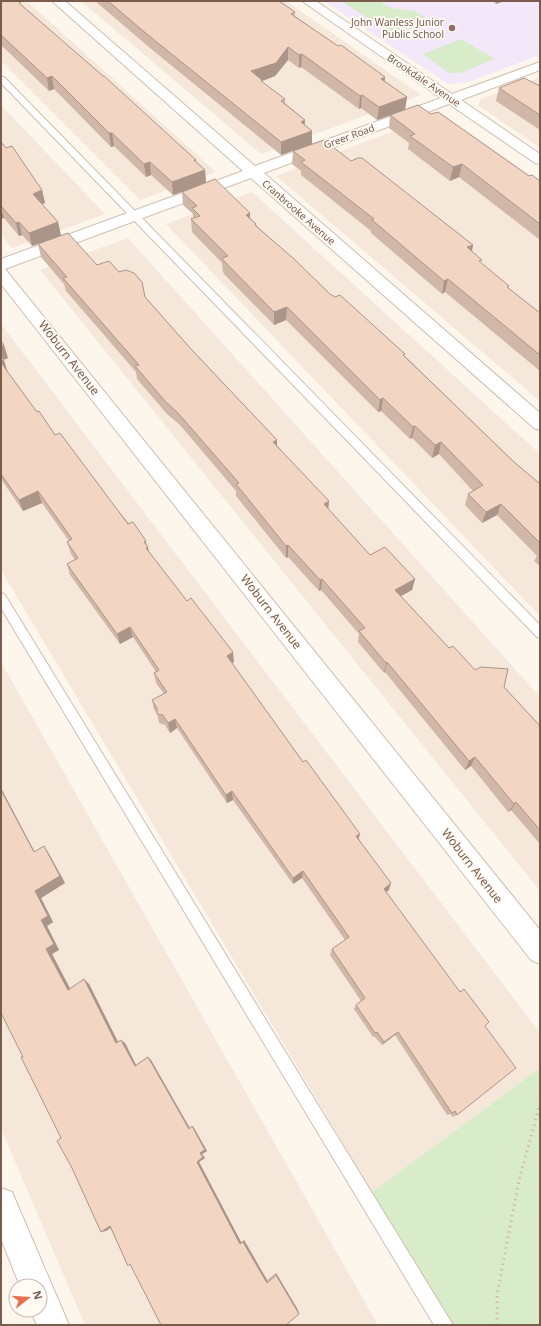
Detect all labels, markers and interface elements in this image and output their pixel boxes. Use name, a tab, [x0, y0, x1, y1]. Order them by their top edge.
place label: John Wanless Junior Public School	[350, 15, 444, 41]
marker: John Wanless Junior Public School	[447, 23, 457, 33]
street label: Brookdale Avenue	[385, 50, 464, 110]
street label: Greer Road	[322, 120, 376, 152]
street label: Cranbrooke Avenue	[259, 176, 339, 248]
street label: Woburn Avenue	[35, 317, 104, 399]
street label: Woburn Avenue	[237, 571, 306, 653]
street label: Woburn Avenue	[438, 825, 507, 907]
north arrow	[8, 1278, 48, 1318]
text: N	[30, 1288, 47, 1301]

